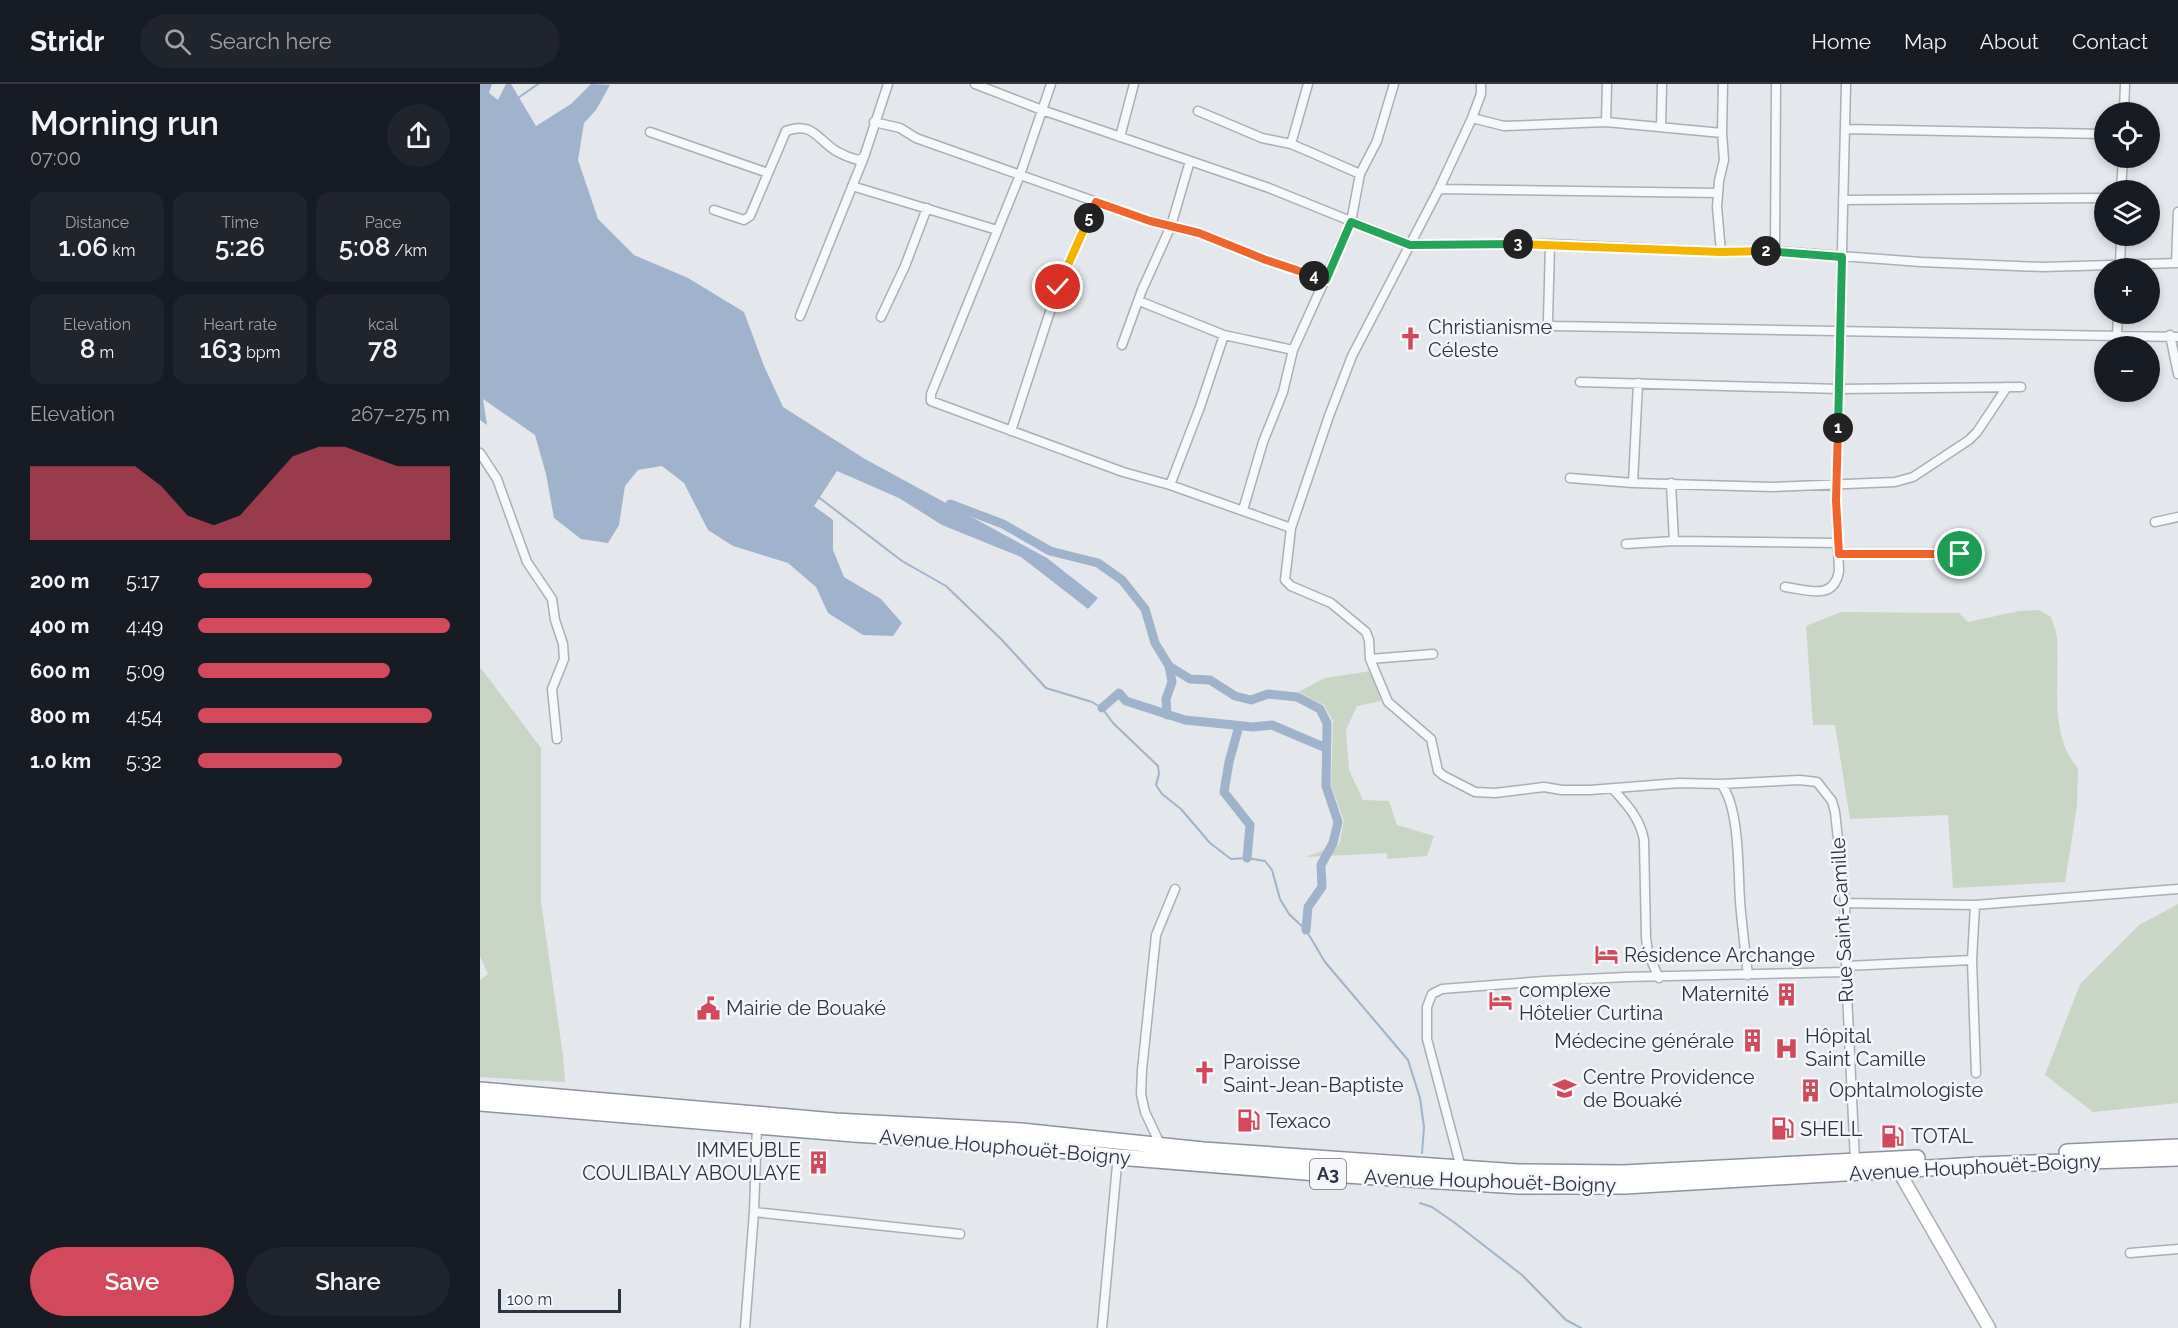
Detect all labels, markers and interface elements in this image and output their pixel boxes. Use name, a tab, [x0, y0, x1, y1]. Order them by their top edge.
search box	[140, 14, 560, 68]
text: Stridr	[30, 25, 104, 58]
icon: search	[161, 25, 194, 58]
text: Search here	[209, 28, 332, 54]
text: Home	[1812, 29, 1871, 54]
text: Map	[1904, 29, 1947, 54]
text: About	[1980, 29, 2039, 54]
text: Contact	[2072, 29, 2148, 54]
map controls	[2094, 102, 2160, 402]
button: locate	[2094, 102, 2160, 168]
text: Morning run	[30, 104, 219, 143]
button: share	[387, 104, 450, 167]
text: 07:00	[30, 146, 81, 170]
button: layers	[2094, 180, 2160, 246]
pin: 5	[1074, 203, 1104, 233]
text: 5	[1085, 208, 1093, 227]
text: Distance	[65, 213, 129, 232]
text: Time	[221, 213, 259, 232]
text: Pace	[365, 213, 401, 232]
pin: 3	[1503, 229, 1533, 259]
text: 1.06	[59, 232, 108, 262]
text: 5:26	[215, 232, 265, 262]
text: 5:08	[339, 232, 390, 262]
text: 3	[1514, 234, 1522, 253]
pin: 2	[1751, 236, 1781, 266]
text: km	[108, 241, 135, 260]
text: /km	[390, 241, 427, 260]
text: 2	[1761, 241, 1771, 260]
button: +	[2094, 258, 2160, 324]
pin	[1032, 261, 1083, 312]
pin: 4	[1299, 261, 1329, 291]
text: 4	[1309, 266, 1319, 285]
icon: check	[1041, 270, 1074, 303]
text: Elevation	[63, 315, 131, 334]
text: Heart rate	[203, 315, 277, 334]
text: kcal	[368, 315, 398, 334]
place label: Christianisme Céleste	[1428, 315, 1552, 362]
church icon: Christianisme Céleste	[1397, 325, 1423, 351]
text: 8	[80, 334, 95, 364]
text: 163	[200, 334, 242, 364]
text: 78	[368, 334, 398, 364]
button: −	[2094, 336, 2160, 402]
text: m	[95, 343, 114, 362]
text: bpm	[242, 343, 280, 362]
text: Elevation	[30, 402, 115, 426]
text: 267–275 m	[351, 402, 450, 426]
pin: 1	[1823, 413, 1853, 443]
text: 1	[1834, 418, 1842, 437]
pin	[1934, 528, 1985, 579]
icon: arrive	[1943, 537, 1976, 570]
text: 200 m	[30, 569, 89, 593]
text: 5:17	[126, 569, 160, 593]
text: 400 m	[30, 614, 89, 638]
text: 4:49	[126, 614, 163, 638]
text: 600 m	[30, 659, 90, 683]
text: 5:09	[126, 659, 165, 683]
text: 800 m	[30, 704, 90, 728]
text: 4:54	[126, 704, 163, 728]
text: 1.0 km	[30, 749, 91, 773]
text: 5:32	[126, 749, 162, 773]
street label: Rue Saint-Camille	[1826, 836, 1858, 1003]
hotel icon: Résidence Archange	[1593, 942, 1619, 968]
place label: Résidence Archange	[1624, 943, 1815, 967]
place label: complexe Hôtelier Curtina	[1519, 978, 1663, 1025]
building icon: Maternité	[1774, 981, 1800, 1007]
place label: Maternité	[1681, 982, 1769, 1006]
hotel icon: complexe Hôtelier Curtina	[1488, 988, 1514, 1014]
public building icon: Mairie de Bouaké	[695, 995, 721, 1021]
place label: Mairie de Bouaké	[726, 996, 886, 1020]
place label: Hôpital Saint Camille	[1805, 1024, 1926, 1071]
building icon: Médecine générale	[1739, 1028, 1765, 1054]
place label: Médecine générale	[1554, 1029, 1734, 1053]
hospital icon: Hôpital Saint Camille	[1774, 1035, 1800, 1061]
place label: Paroisse Saint-Jean-Baptiste	[1223, 1050, 1404, 1097]
church icon: Paroisse Saint-Jean-Baptiste	[1192, 1060, 1218, 1086]
place label: Centre Providence de Bouaké	[1583, 1065, 1755, 1112]
school or university icon: Centre Providence de Bouaké	[1552, 1075, 1578, 1101]
building icon: Ophtalmologiste	[1798, 1077, 1824, 1103]
place label: Ophtalmologiste	[1829, 1078, 1983, 1102]
fuel station icon: Texaco	[1235, 1108, 1261, 1134]
place label: Texaco	[1266, 1109, 1331, 1133]
fuel station icon: SHELL	[1769, 1116, 1795, 1142]
place label: SHELL	[1800, 1117, 1863, 1141]
fuel station icon: TOTAL	[1880, 1123, 1906, 1149]
street label: Avenue Houphouët-Boigny	[878, 1124, 1132, 1170]
place label: TOTAL	[1911, 1124, 1974, 1148]
place label: IMMEUBLE COULIBALY ABOULAYE	[582, 1138, 801, 1185]
street label: Avenue Houphouët-Boigny	[1848, 1148, 2102, 1186]
building icon: IMMEUBLE COULIBALY ABOULAYE	[806, 1149, 832, 1175]
road number: A3	[1310, 1159, 1346, 1189]
street label: Avenue Houphouët-Boigny	[1363, 1165, 1617, 1197]
button: Save	[30, 1247, 234, 1316]
button: Share	[246, 1247, 450, 1316]
scale bar	[498, 1286, 621, 1314]
text: 100 m	[507, 1290, 552, 1309]

